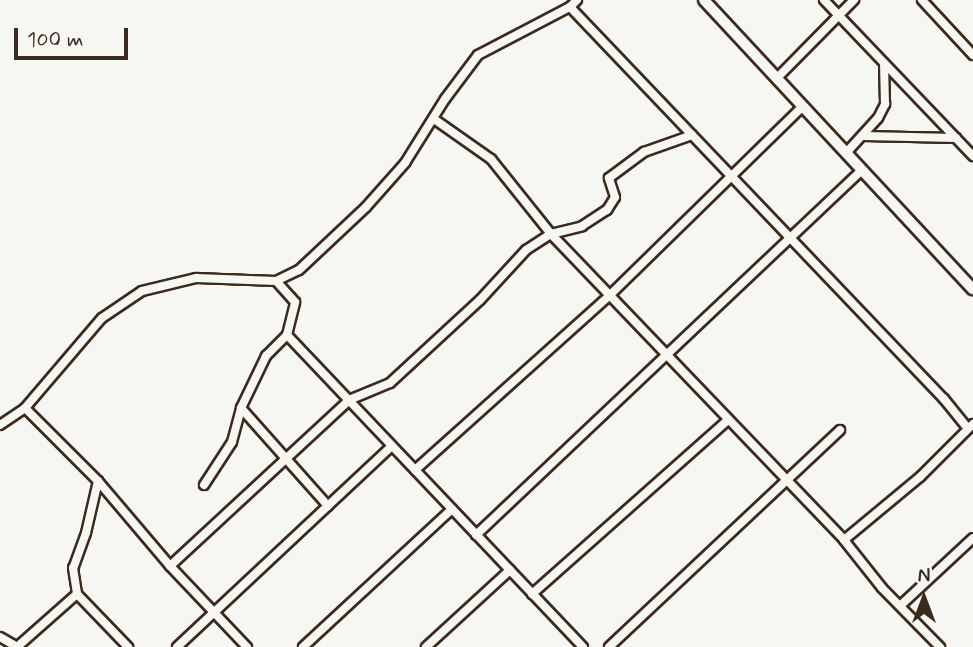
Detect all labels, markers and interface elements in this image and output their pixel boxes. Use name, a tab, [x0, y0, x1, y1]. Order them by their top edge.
scale bar	[18, 14, 131, 58]
text: 100 m	[27, 26, 83, 54]
north arrow	[889, 563, 959, 633]
text: N	[918, 564, 930, 589]

